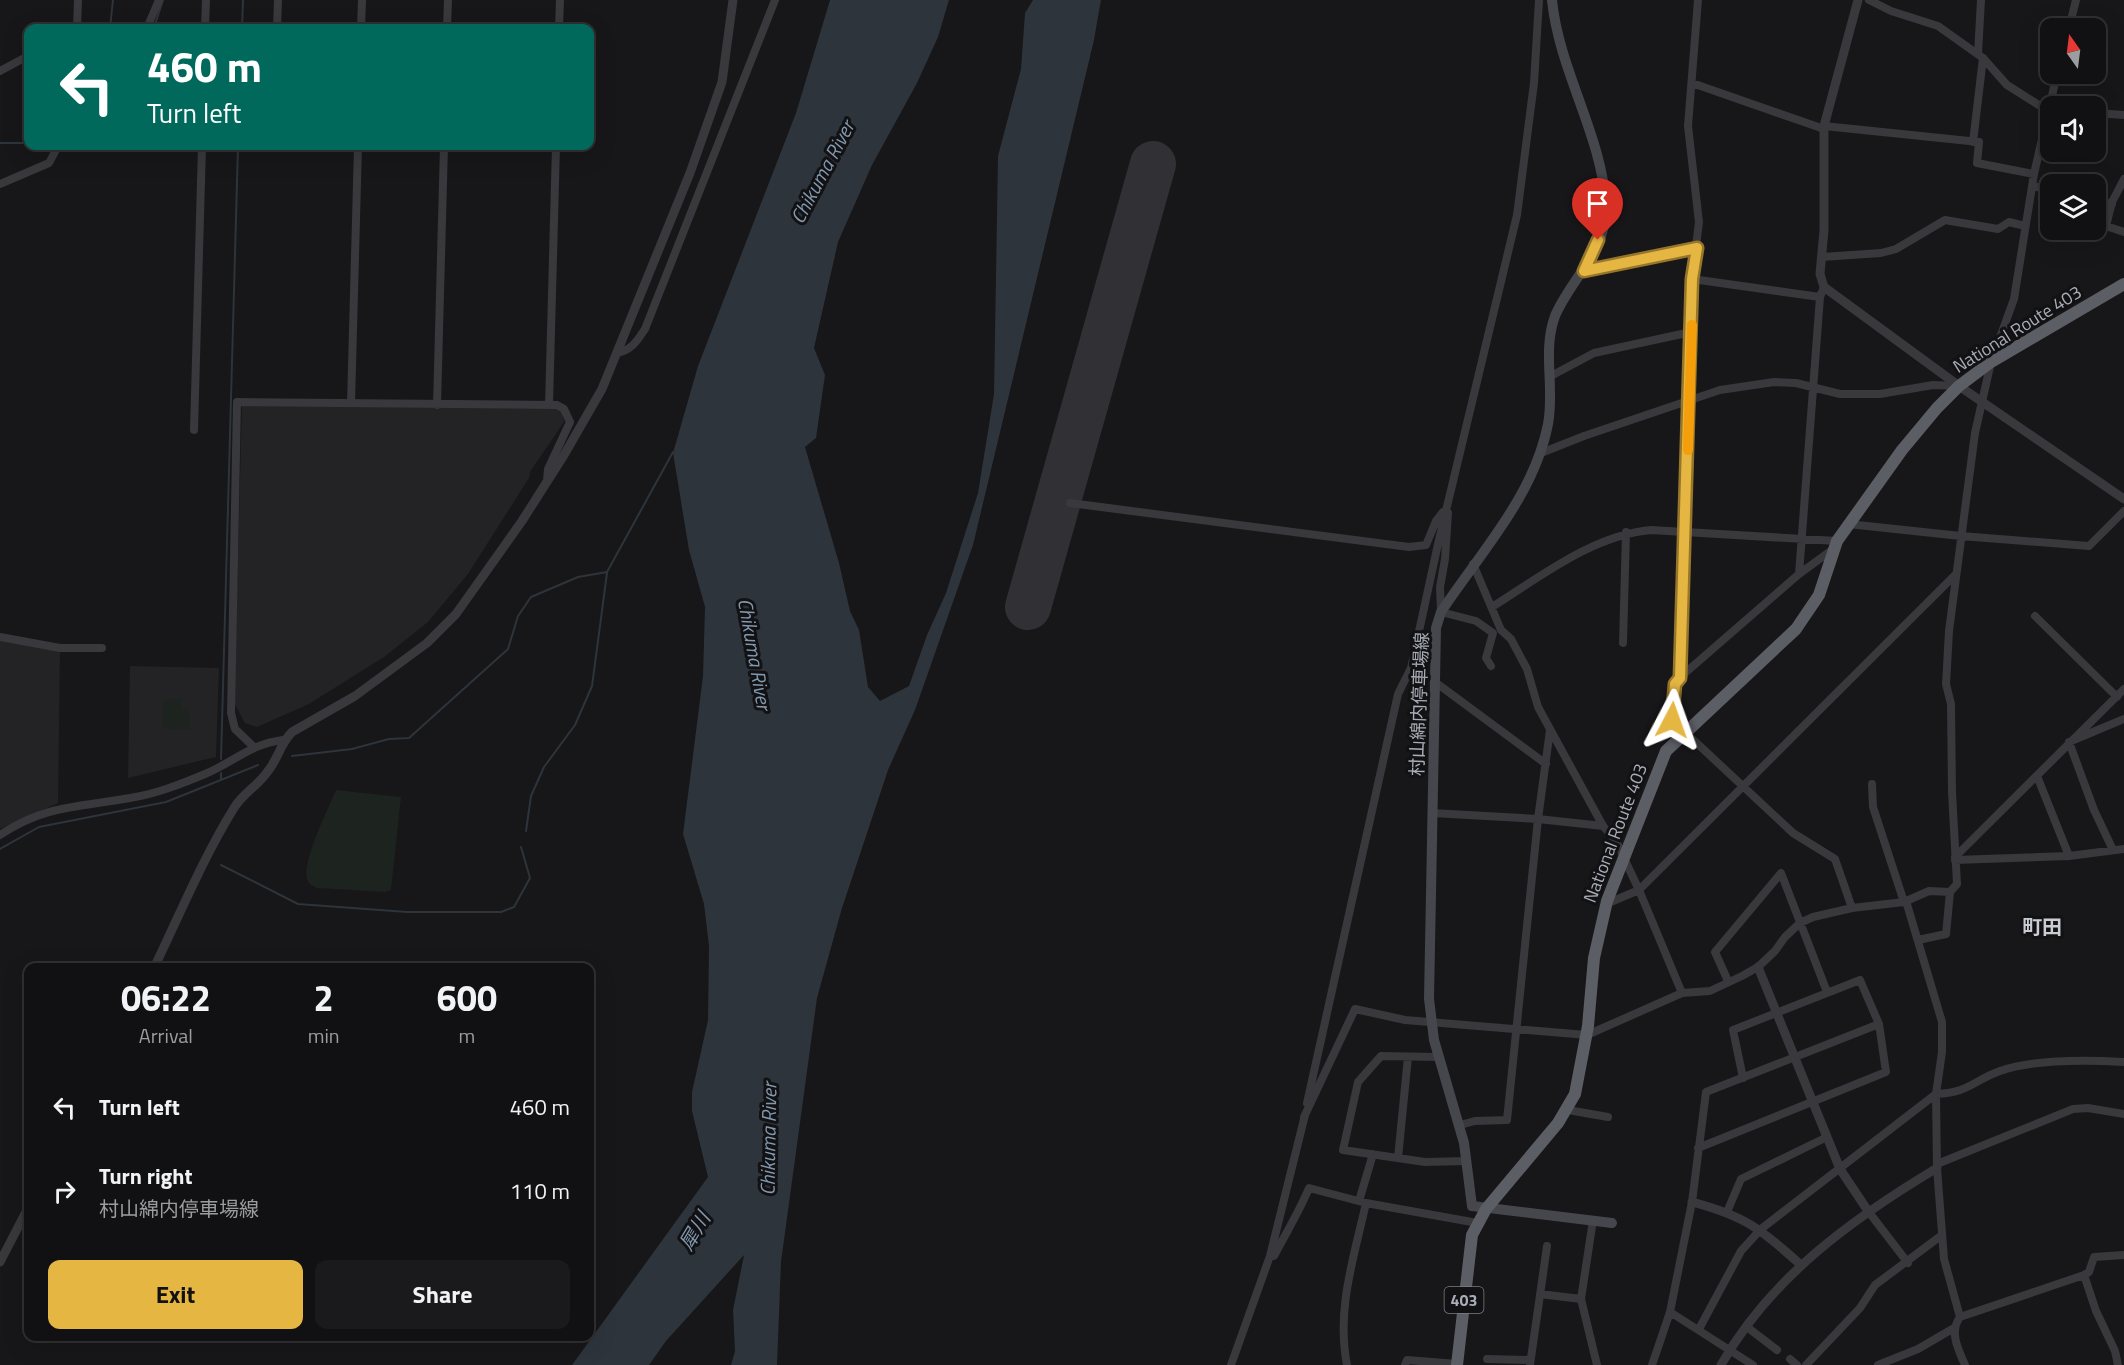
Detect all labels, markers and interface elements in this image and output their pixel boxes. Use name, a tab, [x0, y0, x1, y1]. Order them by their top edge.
north arrow	[2040, 18, 2106, 84]
map controls	[2040, 18, 2106, 240]
text: 460 m	[147, 34, 262, 98]
icon: left	[48, 48, 126, 126]
text: Turn left	[147, 92, 241, 133]
button: sound	[2040, 96, 2106, 162]
water label: Chikuma River	[782, 113, 863, 229]
button: layers	[2040, 174, 2106, 240]
pin	[1572, 178, 1623, 240]
icon: arrive	[1581, 187, 1614, 220]
street label: National Route 403	[1947, 279, 2087, 379]
water label: Chikuma River	[730, 596, 781, 715]
street label: 村山綿内停車場線	[1403, 632, 1435, 776]
position arrow	[1640, 688, 1704, 752]
street label: National Route 403	[1576, 759, 1654, 907]
district label: 町田	[2022, 911, 2062, 942]
text: 06:22	[121, 970, 211, 1025]
text: 2	[314, 970, 334, 1025]
text: 600	[437, 970, 497, 1025]
text: Arrival	[139, 1020, 193, 1051]
text: min	[308, 1020, 340, 1051]
text: m	[458, 1020, 475, 1051]
water label: Chikuma River	[752, 1080, 785, 1196]
text: Turn left	[99, 1090, 180, 1124]
text: 460 m	[510, 1090, 570, 1124]
icon: left	[48, 1091, 81, 1124]
text: Turn right	[99, 1159, 193, 1193]
text: 110 m	[510, 1174, 570, 1208]
icon: right	[48, 1175, 81, 1208]
text: 村山綿内停車場線	[99, 1193, 259, 1224]
water label: 犀川	[670, 1204, 719, 1256]
button: Exit	[48, 1260, 303, 1329]
button: Share	[315, 1260, 570, 1329]
road number: 403	[1444, 1287, 1484, 1313]

